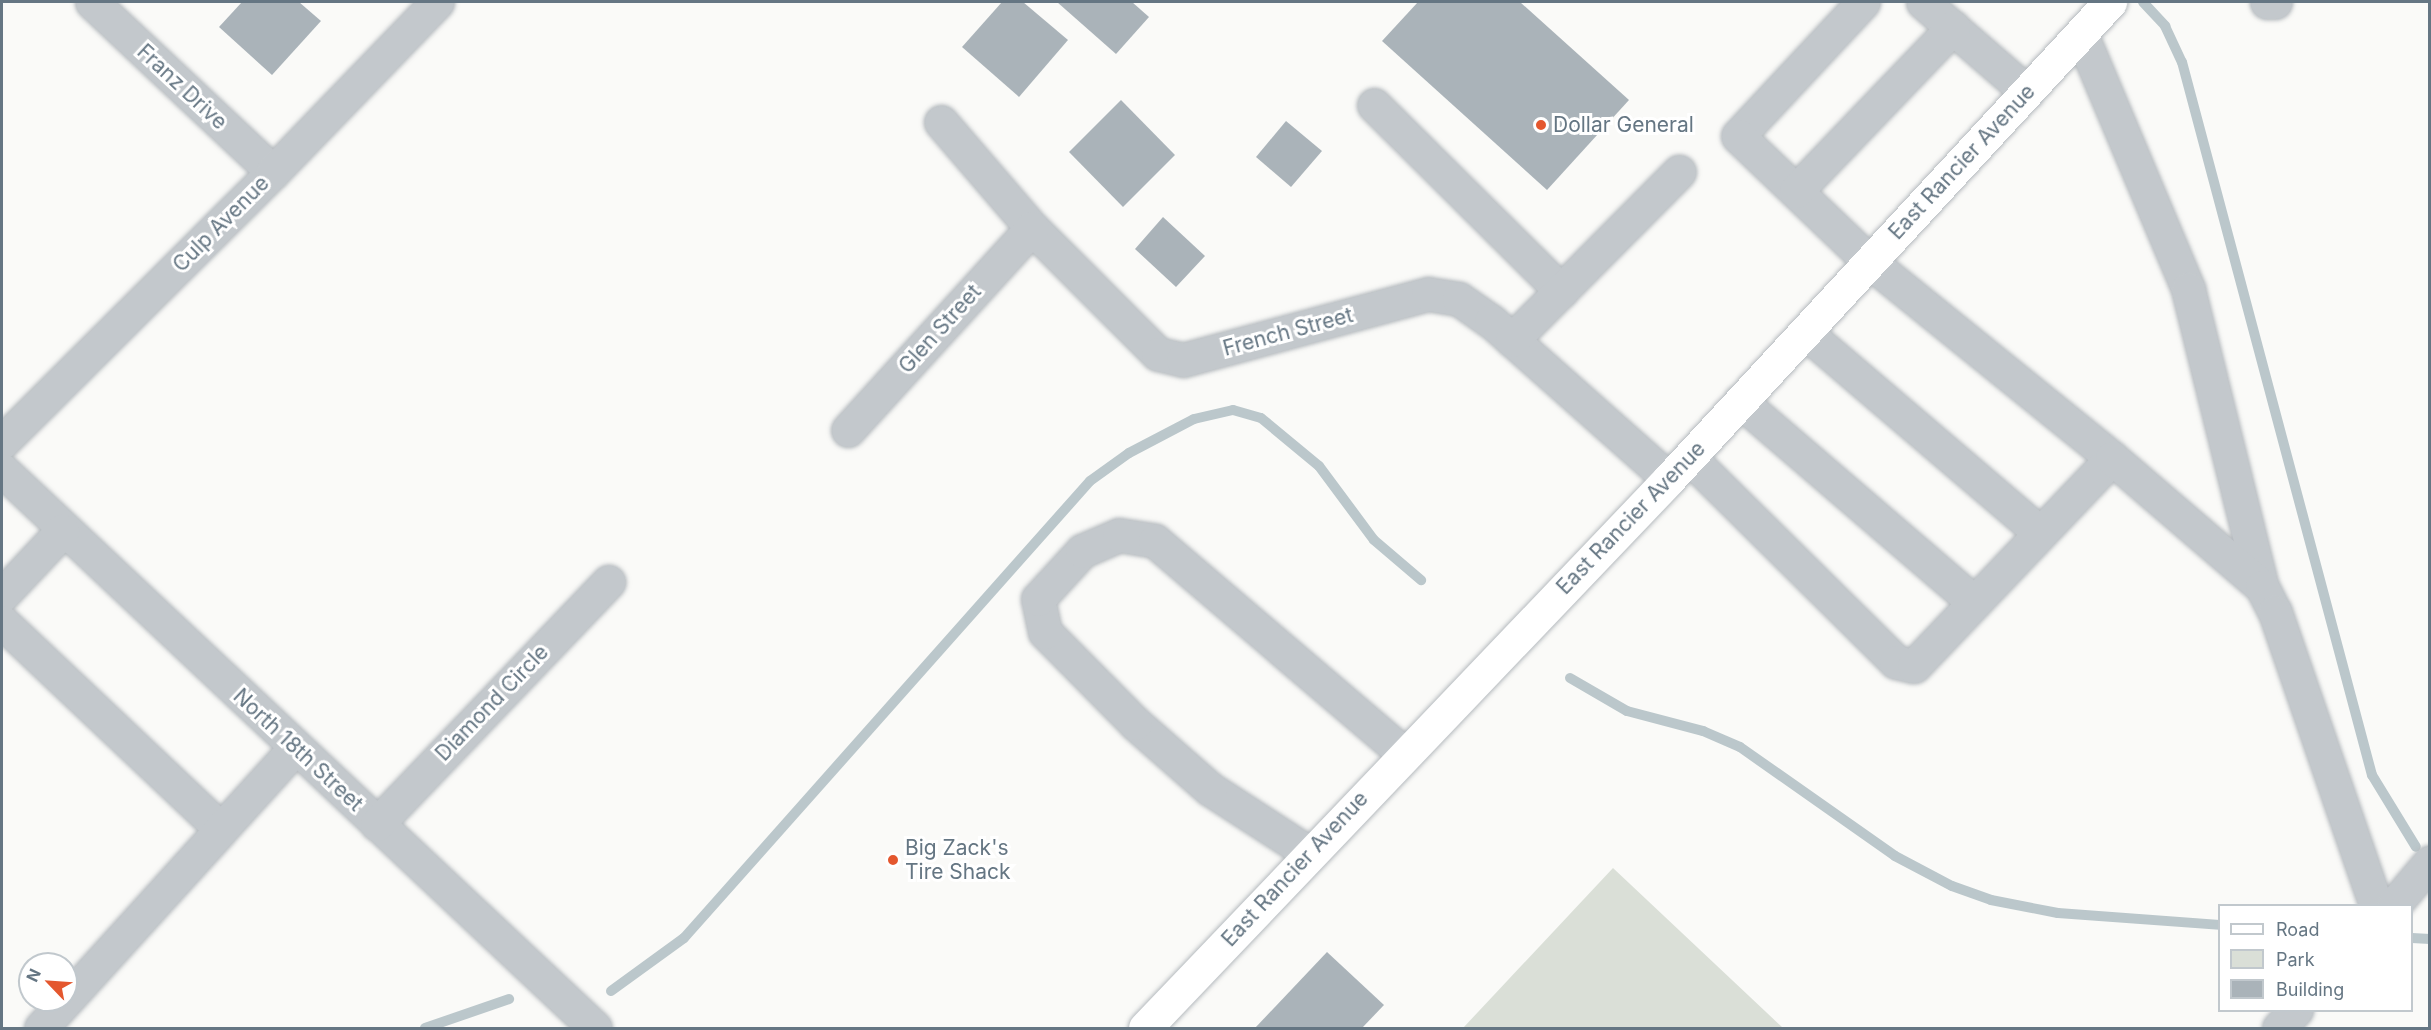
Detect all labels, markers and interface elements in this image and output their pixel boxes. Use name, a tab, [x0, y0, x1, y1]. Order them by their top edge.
street label: Franz Drive	[132, 39, 232, 135]
street label: East Rancier Avenue	[1884, 79, 2040, 245]
place label: Dollar General	[1553, 112, 1694, 138]
marker: Dollar General	[1534, 118, 1548, 132]
street label: Culp Avenue	[168, 171, 274, 277]
street label: Glen Street	[894, 279, 986, 379]
street label: French Street	[1220, 303, 1356, 361]
street label: East Rancier Avenue	[1552, 436, 1710, 600]
street label: Diamond Circle	[430, 640, 554, 766]
street label: North 18th Street	[228, 684, 368, 816]
street label: East Rancier Avenue	[1217, 786, 1373, 952]
place label: Big Zack's Tire Shack	[905, 835, 1011, 885]
marker: Big Zack's Tire Shack	[886, 853, 900, 867]
legend	[2218, 904, 2413, 1012]
text: Road	[2276, 919, 2319, 940]
text: Park	[2276, 949, 2315, 970]
north arrow	[18, 952, 78, 1012]
text: N	[22, 965, 45, 985]
text: Building	[2276, 979, 2344, 1000]

